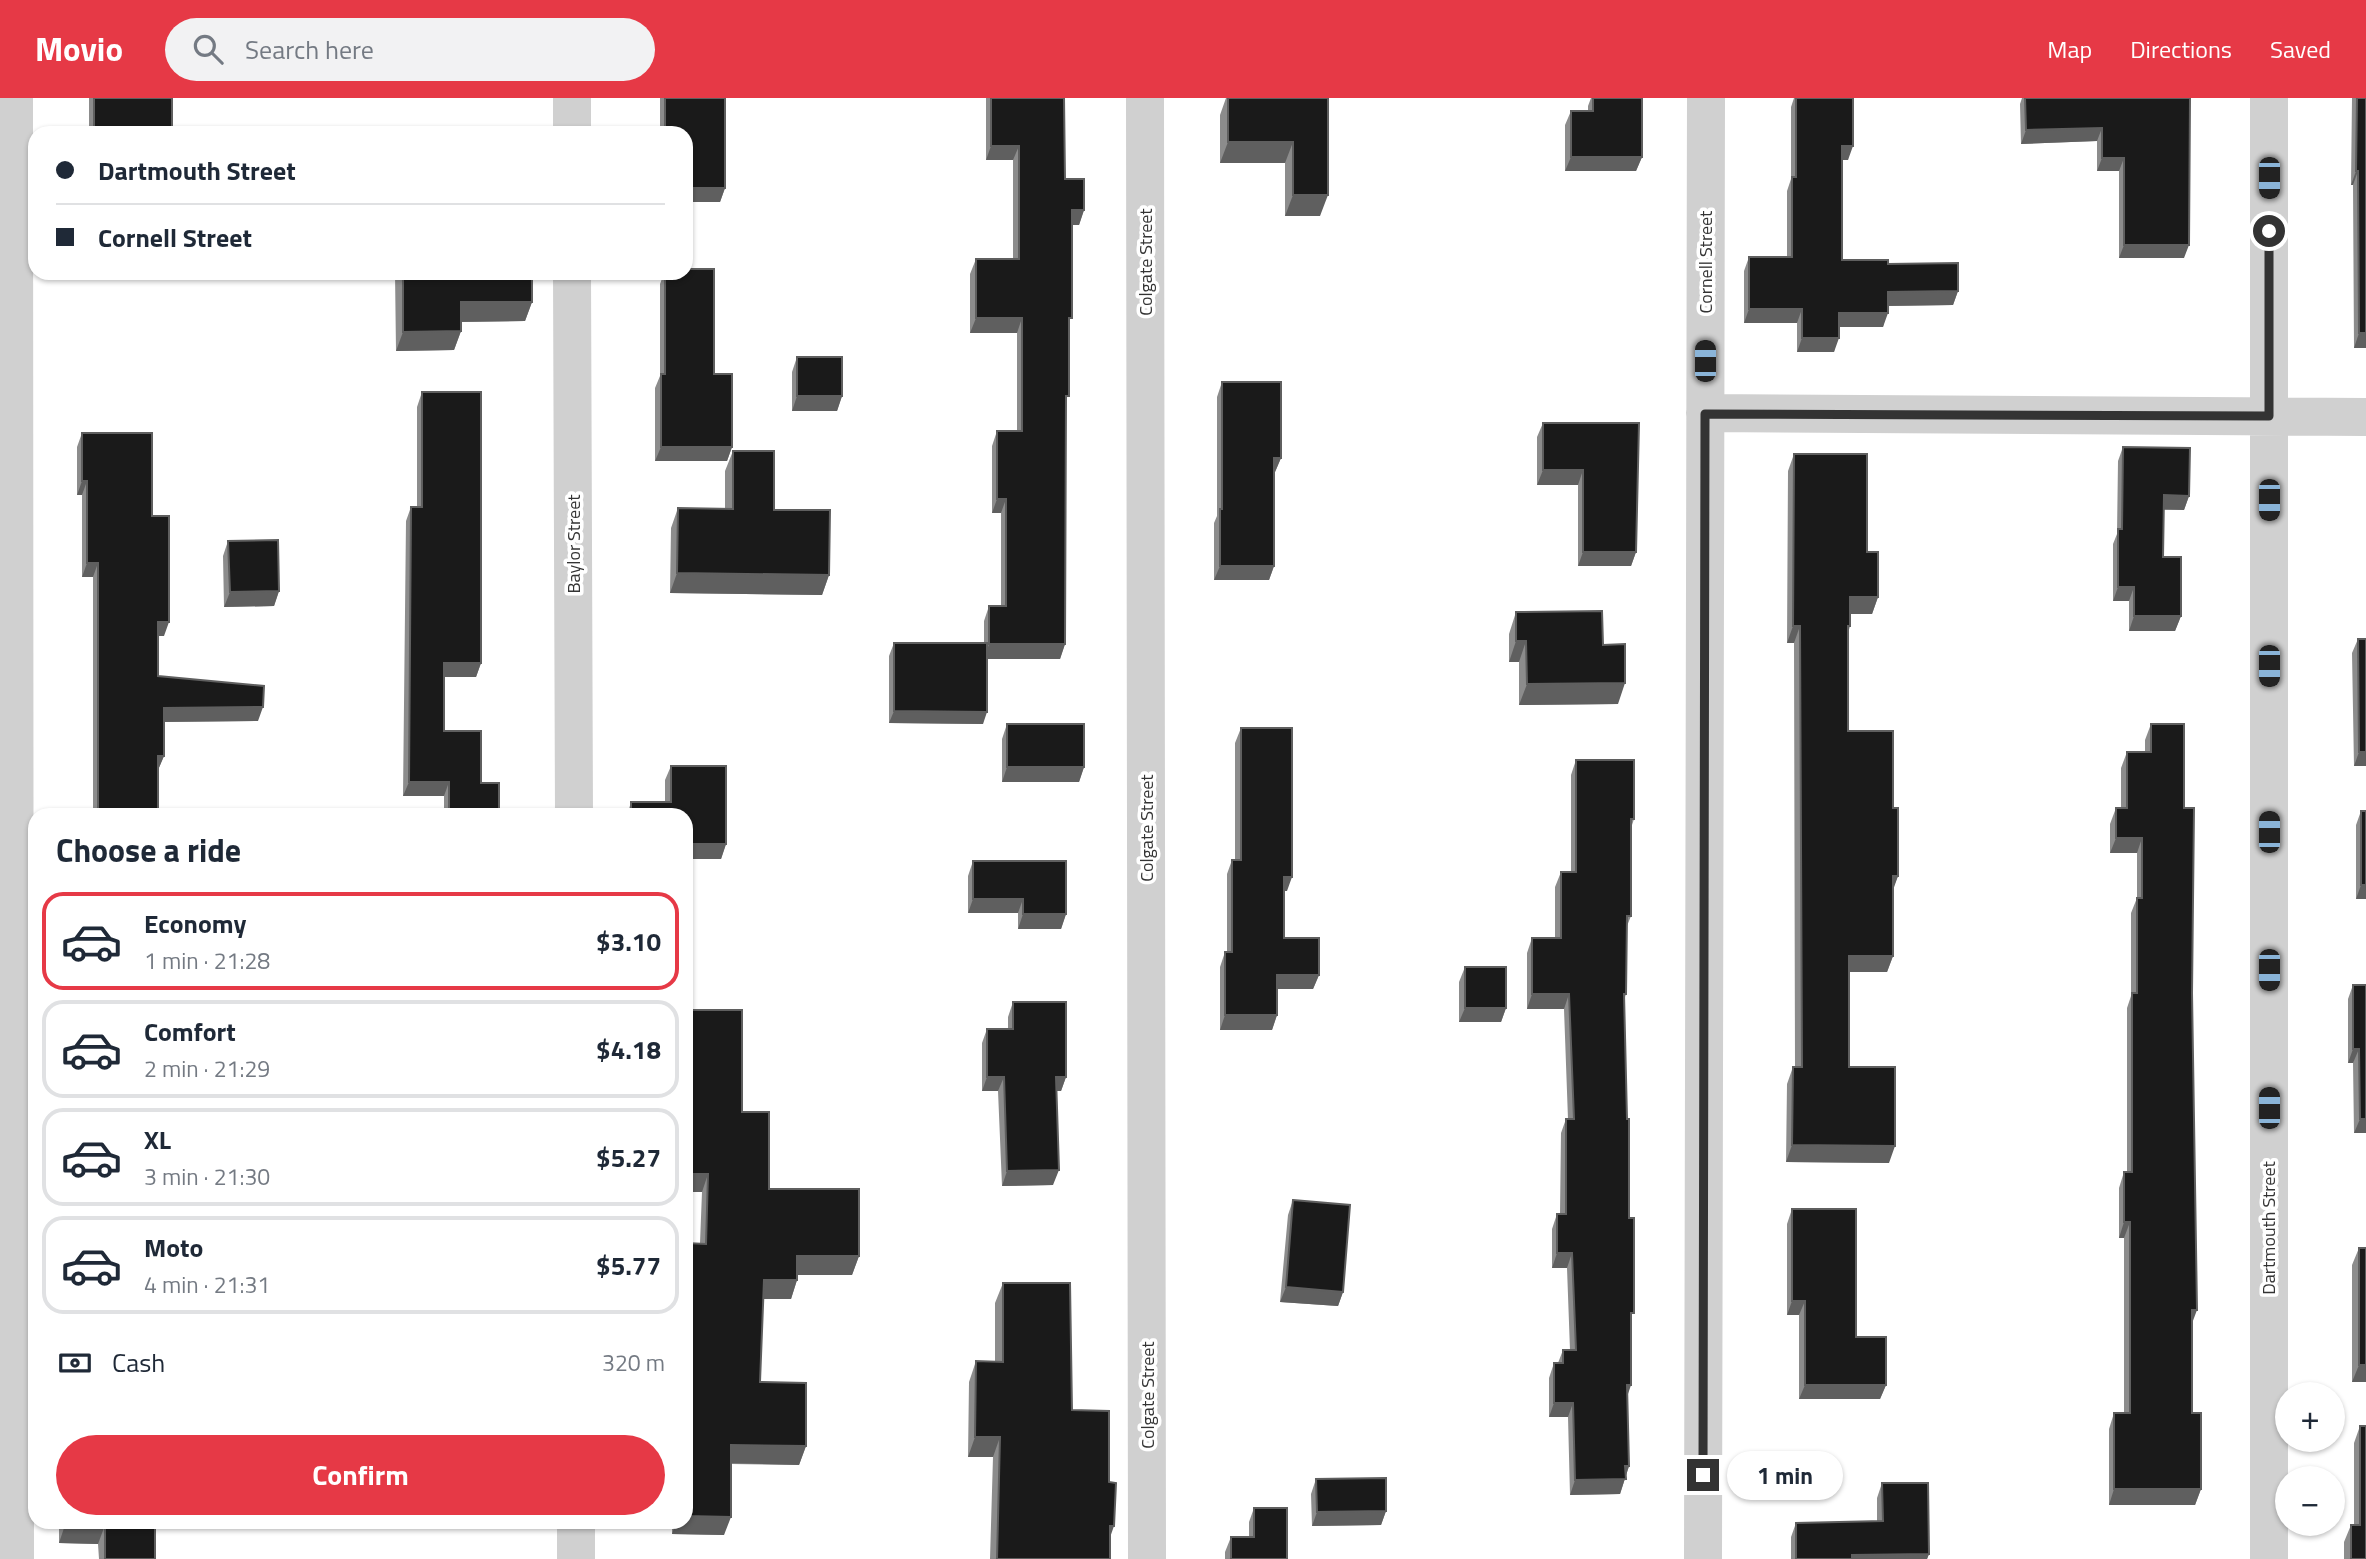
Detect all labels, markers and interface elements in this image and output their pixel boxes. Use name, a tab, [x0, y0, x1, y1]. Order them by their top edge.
search box	[165, 18, 655, 81]
text: Movio	[35, 24, 123, 74]
icon: search	[189, 30, 227, 68]
text: Search here	[245, 30, 374, 69]
text: Map	[2047, 31, 2092, 67]
text: Directions	[2130, 31, 2232, 67]
text: Saved	[2270, 31, 2331, 67]
text: Dartmouth Street	[98, 151, 296, 190]
car	[2259, 157, 2280, 199]
street label: Colgate Street	[1132, 208, 1159, 316]
street label: Cornell Street	[1692, 210, 1719, 313]
route start	[2253, 215, 2285, 247]
text: Cornell Street	[98, 218, 252, 257]
car	[1695, 340, 1716, 382]
car	[2259, 479, 2280, 521]
street label: Baylor Street	[560, 494, 587, 593]
car	[2259, 645, 2280, 687]
street label: Colgate Street	[1133, 774, 1160, 882]
car	[2259, 811, 2280, 853]
text: Choose a ride	[56, 826, 241, 874]
text: Economy	[144, 904, 246, 943]
icon: car	[60, 910, 123, 973]
text: $3.10	[596, 922, 661, 961]
text: 1 min · 21:28	[144, 943, 270, 978]
car	[2259, 949, 2280, 991]
text: Comfort	[144, 1012, 236, 1051]
icon: car	[60, 1018, 123, 1081]
text: $4.18	[596, 1030, 661, 1069]
text: 2 min · 21:29	[144, 1051, 270, 1086]
car	[2259, 1087, 2280, 1129]
text: XL	[144, 1120, 171, 1159]
icon: car	[60, 1126, 123, 1189]
text: $5.27	[596, 1138, 661, 1177]
text: 3 min · 21:30	[144, 1159, 270, 1194]
street label: Dartmouth Street	[2255, 1161, 2282, 1295]
text: Moto	[144, 1228, 203, 1267]
icon: car	[60, 1234, 123, 1297]
text: $5.77	[596, 1246, 661, 1285]
text: 4 min · 21:31	[144, 1267, 270, 1302]
street label: Colgate Street	[1134, 1341, 1161, 1449]
text: Cash	[112, 1343, 165, 1382]
icon: cash	[56, 1344, 94, 1382]
text: 320 m	[602, 1345, 665, 1380]
map controls	[2275, 1382, 2345, 1536]
button: +	[2275, 1382, 2345, 1452]
button: Confirm	[56, 1435, 665, 1515]
callout: 1 min	[1728, 1450, 1843, 1500]
text: 1 min	[1757, 1458, 1813, 1493]
route end	[1687, 1459, 1719, 1491]
button: −	[2275, 1466, 2345, 1536]

